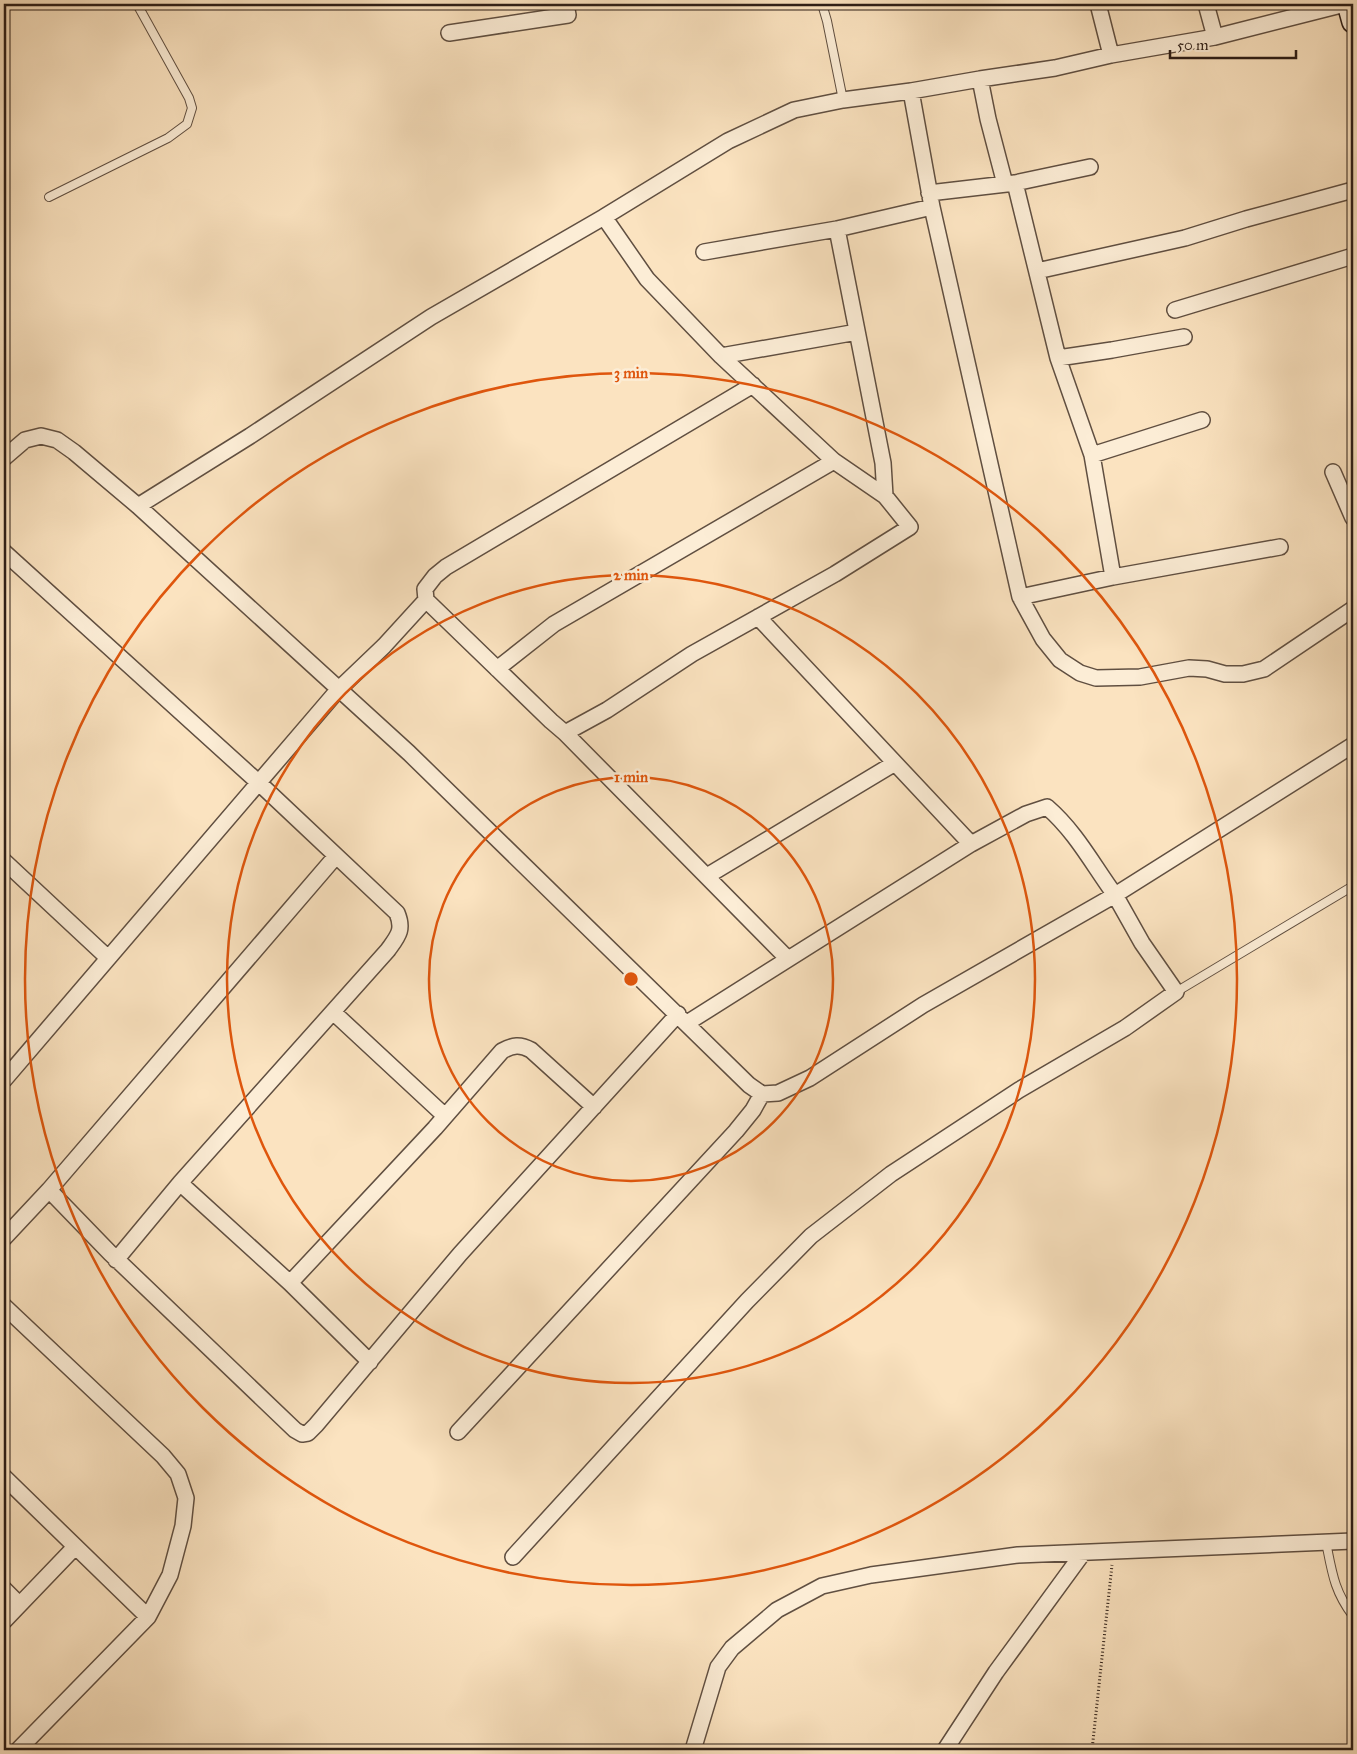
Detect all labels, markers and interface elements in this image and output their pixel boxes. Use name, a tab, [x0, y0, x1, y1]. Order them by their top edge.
scale bar	[1170, 28, 1296, 60]
text: 50 m	[1177, 36, 1209, 54]
text: 3 min	[614, 364, 649, 383]
text: 2 min	[613, 566, 650, 584]
text: 1 min	[614, 768, 649, 786]
centre of rings	[622, 970, 640, 988]

